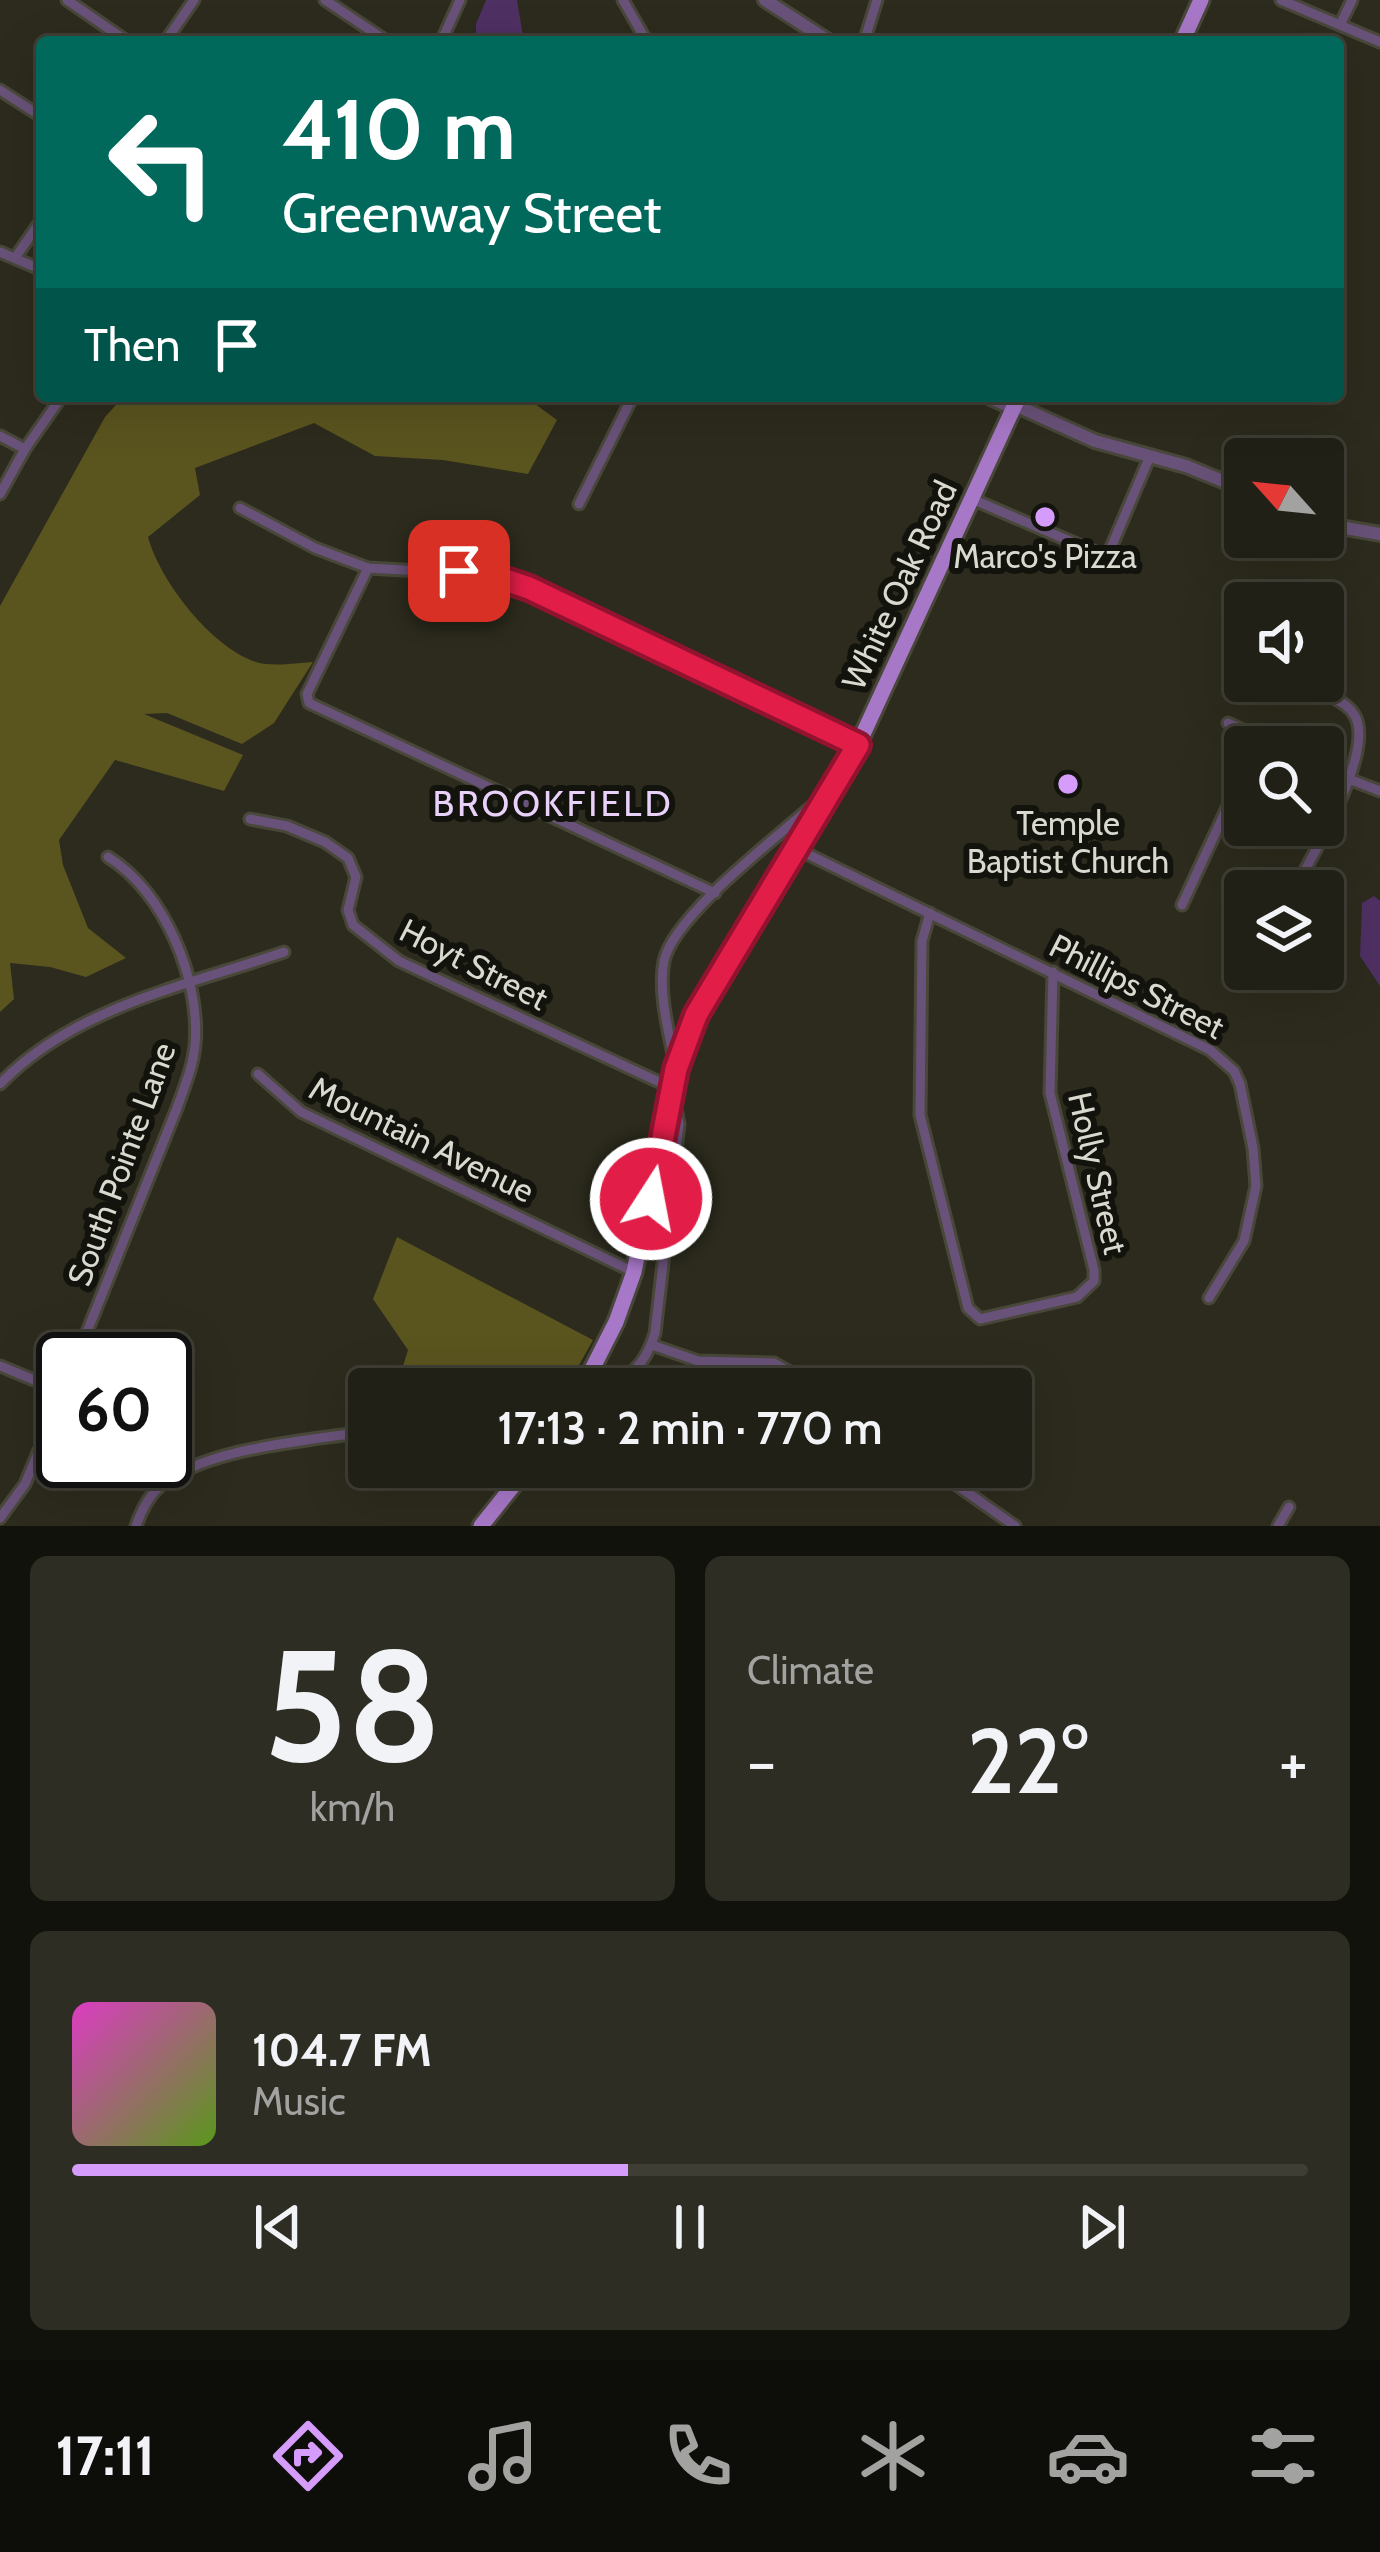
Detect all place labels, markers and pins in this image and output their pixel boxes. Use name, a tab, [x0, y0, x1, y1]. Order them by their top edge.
marker: Marco's Pizza	[1032, 504, 1058, 530]
pin	[408, 520, 510, 622]
place label: Marco's Pizza	[953, 536, 1137, 576]
marker: Temple Baptist Church	[1055, 771, 1081, 797]
place label: Temple Baptist Church	[967, 803, 1169, 881]

